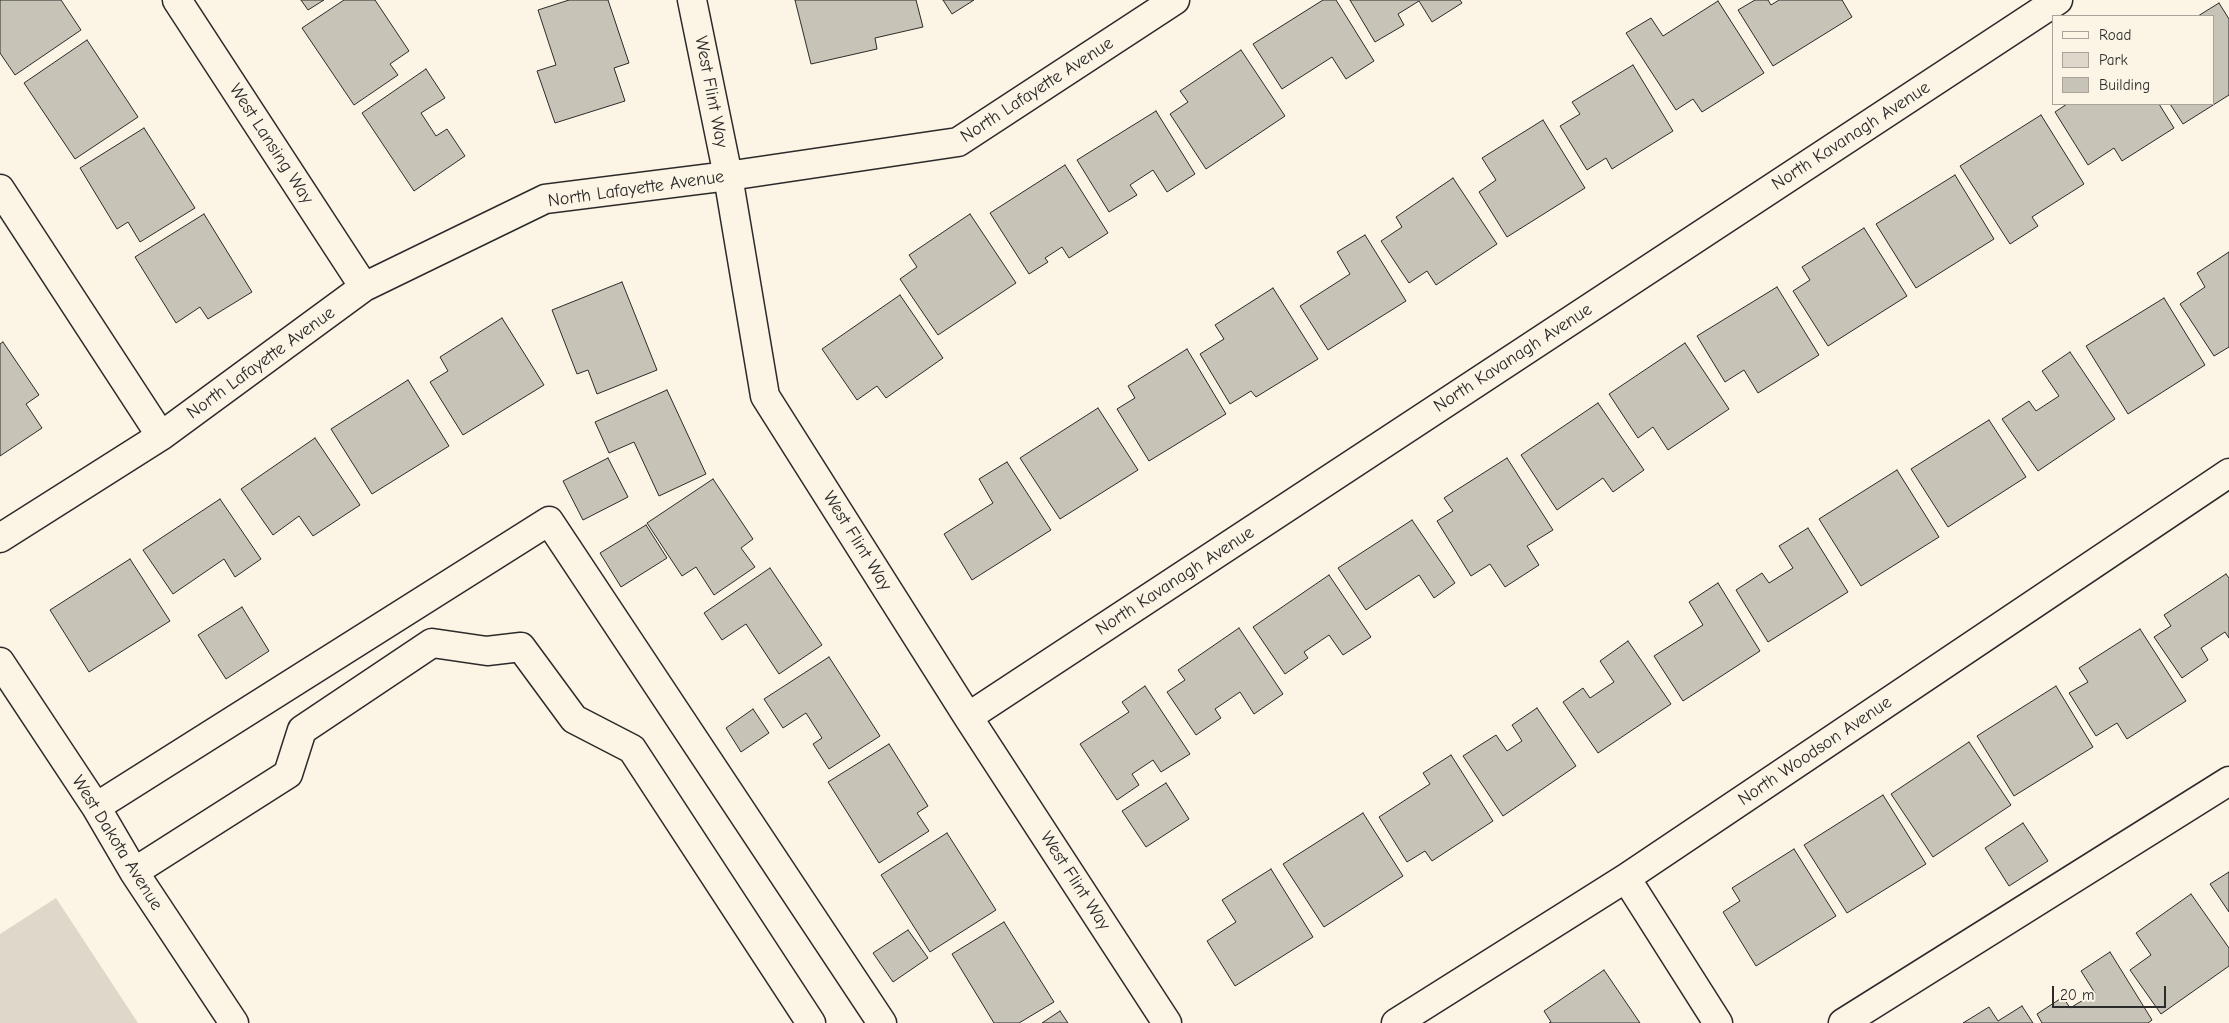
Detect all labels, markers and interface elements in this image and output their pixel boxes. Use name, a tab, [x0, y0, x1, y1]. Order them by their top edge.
legend	[2052, 15, 2214, 105]
text: Road	[2099, 26, 2131, 44]
street label: North Lafayette Avenue	[957, 33, 1117, 147]
street label: West Flint Way	[690, 34, 732, 150]
text: Park	[2099, 51, 2128, 69]
text: Building	[2099, 76, 2150, 94]
street label: North Kavanagh Avenue	[1768, 77, 1934, 195]
street label: West Lansing Way	[224, 80, 318, 208]
street label: North Lafayette Avenue	[547, 166, 725, 212]
street label: North Kavanagh Avenue	[1430, 299, 1596, 417]
street label: North Lafayette Avenue	[183, 302, 339, 424]
street label: West Flint Way	[818, 487, 896, 595]
street label: North Kavanagh Avenue	[1092, 522, 1258, 640]
street label: North Woodson Avenue	[1734, 692, 1896, 810]
street label: West Dakota Avenue	[67, 772, 167, 914]
street label: West Flint Way	[1035, 828, 1115, 934]
scale bar	[2054, 976, 2168, 1008]
text: 20 m	[2060, 986, 2094, 1004]

